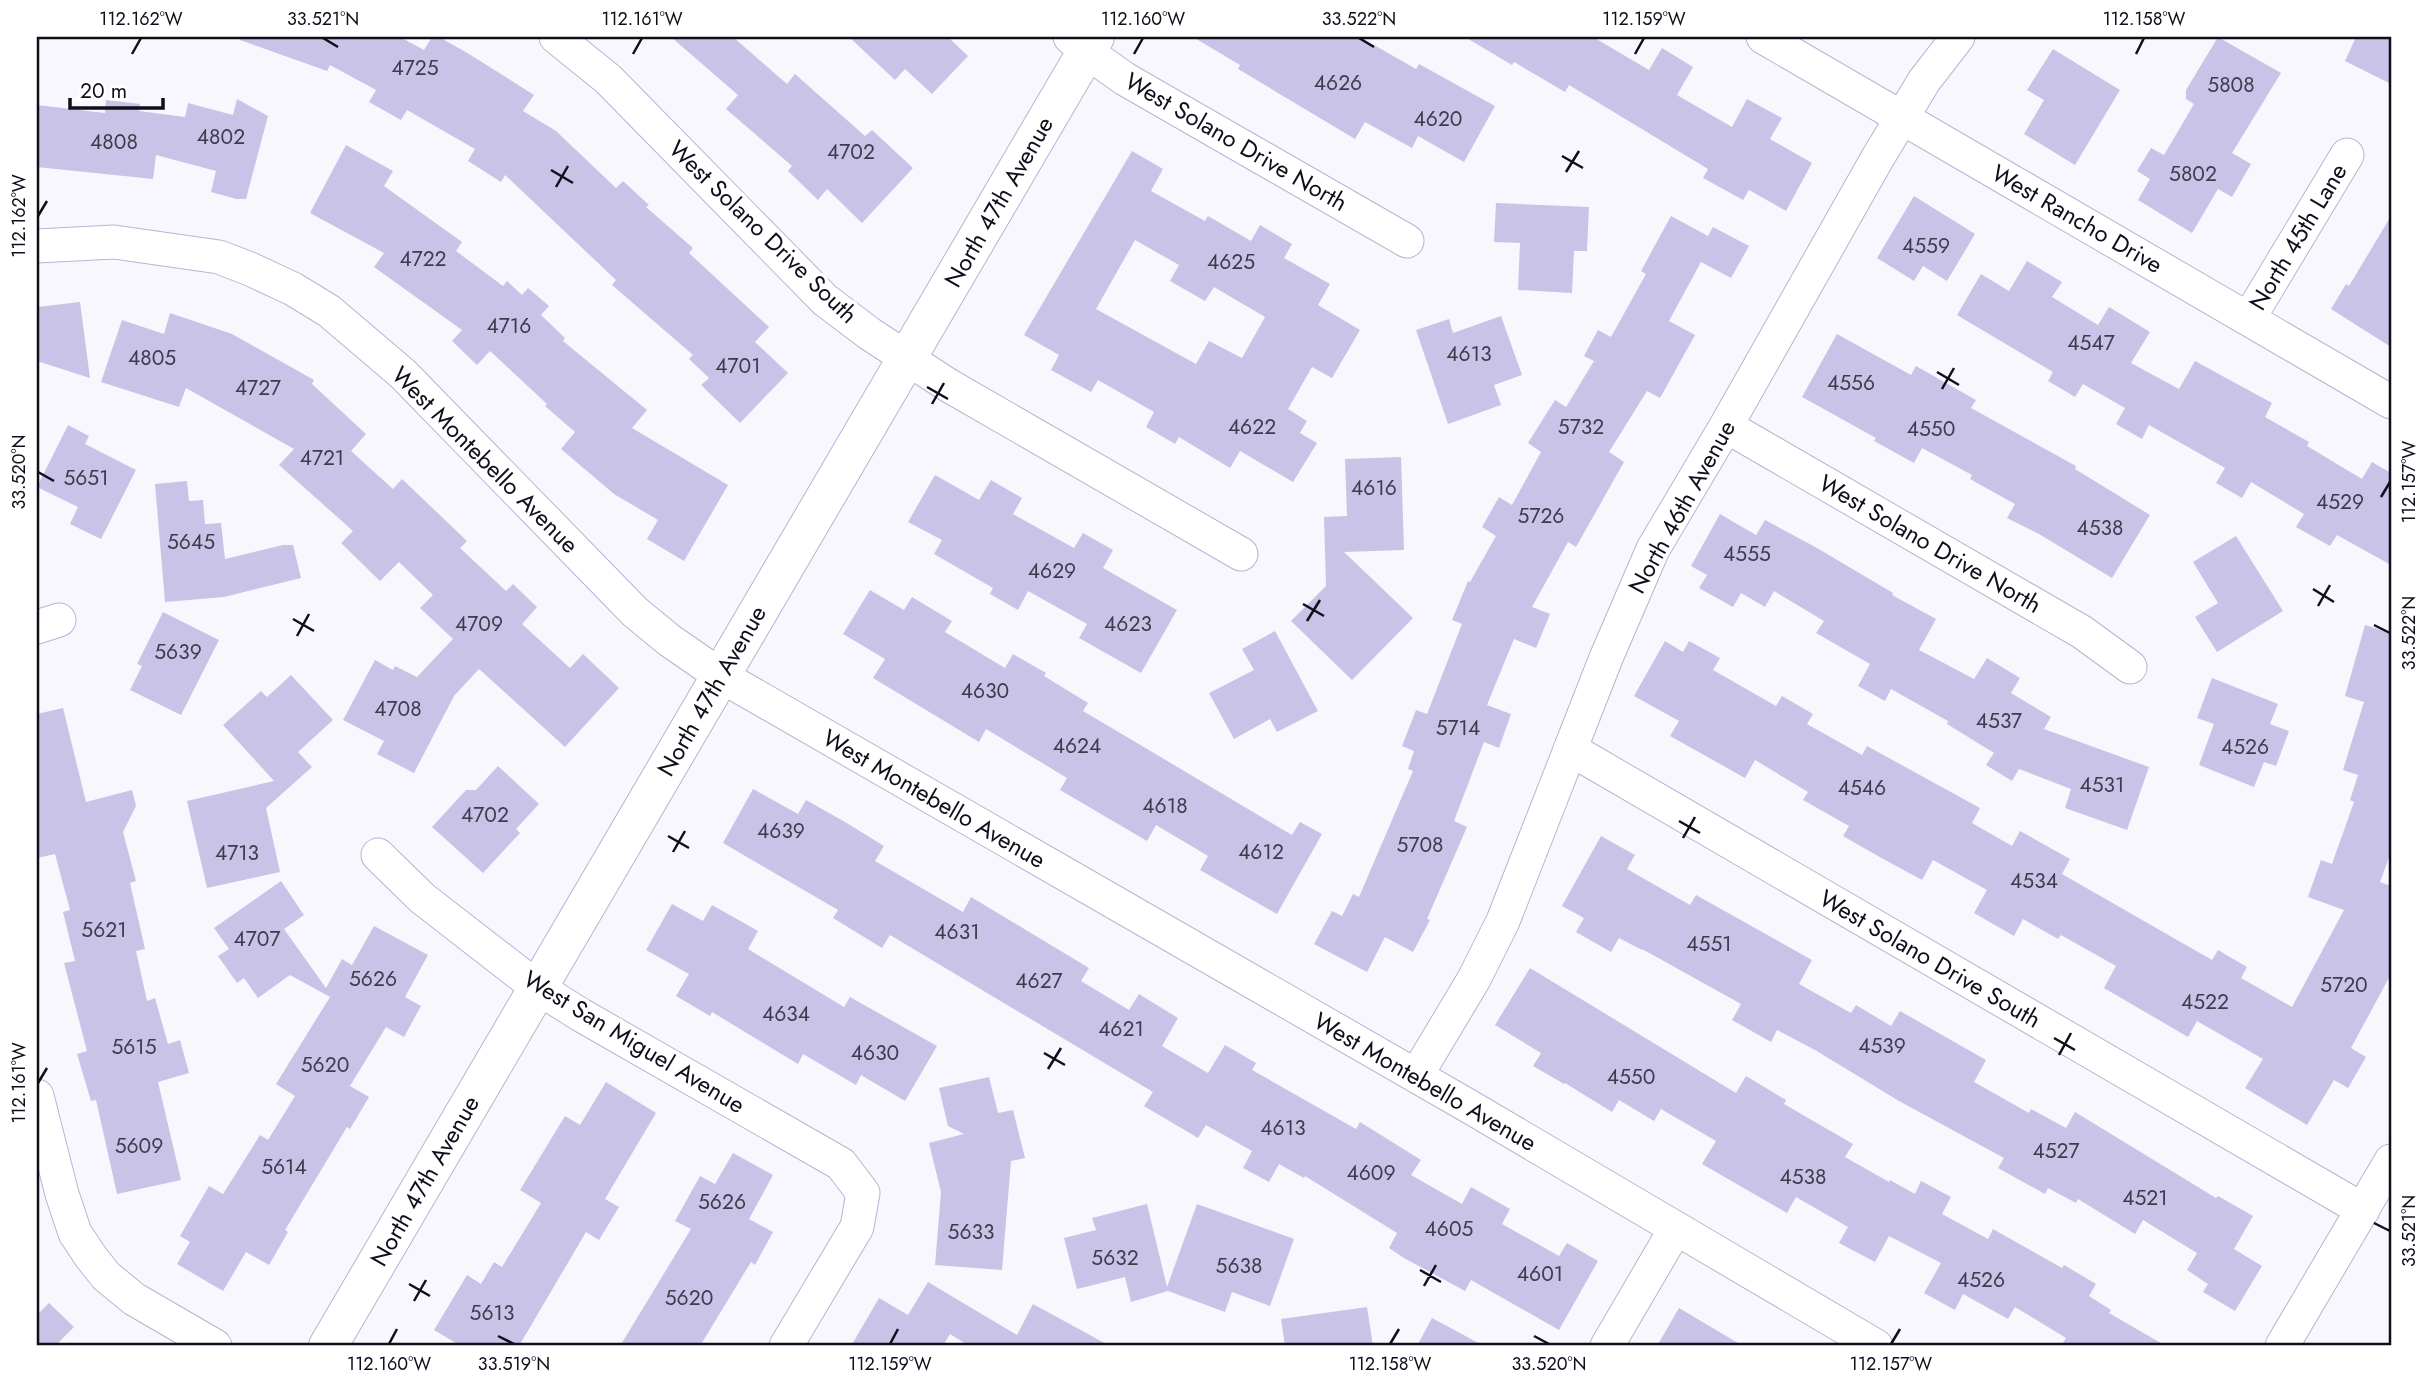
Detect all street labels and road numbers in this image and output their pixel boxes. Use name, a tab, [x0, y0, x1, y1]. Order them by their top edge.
street label: West Solano Drive North	[1118, 63, 1354, 220]
street label: North 47th Avenue	[935, 110, 1062, 294]
street label: West Solano Drive South	[661, 132, 866, 331]
street label: West Rancho Drive	[1985, 155, 2169, 282]
street label: North 45th Lane	[2240, 157, 2355, 317]
street label: West Montebello Avenue	[384, 358, 587, 561]
street label: North 46th Avenue	[1619, 414, 1744, 600]
street label: West Solano Drive North	[1812, 465, 2048, 622]
street label: North 47th Avenue	[648, 599, 775, 783]
street label: West Montebello Avenue	[816, 720, 1052, 877]
street label: West Solano Drive South	[1813, 881, 2048, 1036]
street label: West San Miguel Avenue	[517, 961, 752, 1122]
street label: West Montebello Avenue	[1307, 1003, 1543, 1160]
street label: North 47th Avenue	[361, 1089, 488, 1273]

